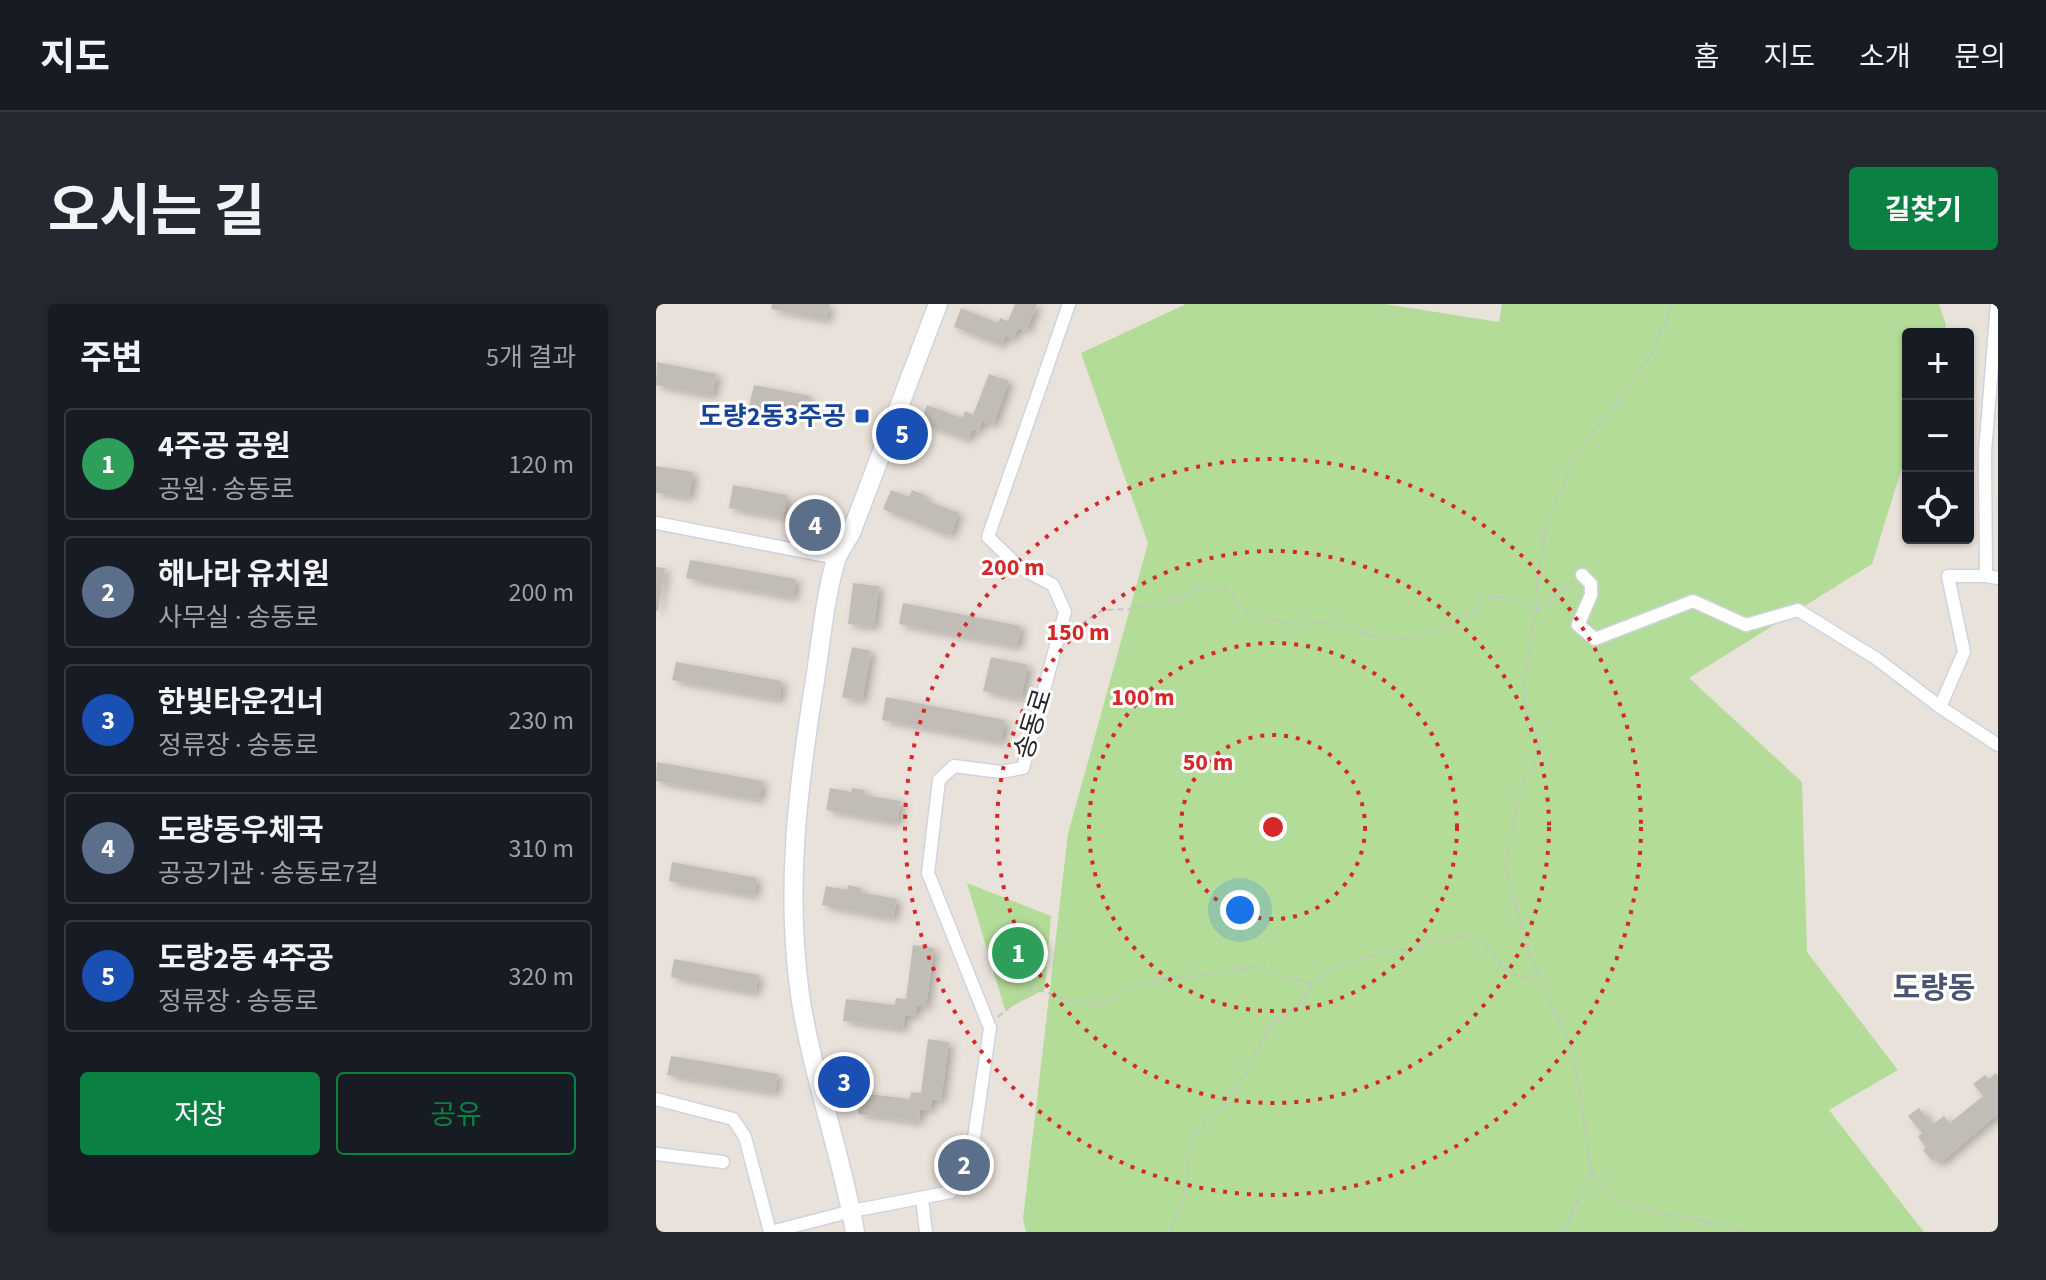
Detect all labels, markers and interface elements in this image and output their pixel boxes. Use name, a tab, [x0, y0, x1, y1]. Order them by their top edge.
text: 지도	[40, 31, 110, 85]
text: 홈	[1694, 37, 1719, 77]
text: 지도	[1763, 37, 1815, 77]
text: 소개	[1859, 37, 1910, 77]
text: 문의	[1954, 37, 2006, 77]
button: 길찾기	[1849, 167, 1998, 250]
text: 오시는 길	[48, 173, 265, 252]
map controls	[1902, 328, 1974, 544]
button: +	[1902, 328, 1974, 400]
text: 주변	[80, 334, 143, 383]
text: 5개 결과	[486, 339, 576, 376]
place label: 도량2동3주공	[699, 398, 846, 435]
button: −	[1902, 400, 1974, 472]
pin: 5	[876, 404, 928, 464]
marker: 도량2동3주공	[853, 407, 871, 425]
text: 4주공 공원	[158, 425, 290, 468]
text: 1	[101, 446, 115, 483]
text: 120 m	[508, 446, 574, 483]
text: 공원 · 송동로	[158, 471, 294, 508]
button: locate	[1902, 472, 1974, 544]
pin: 4	[789, 495, 841, 555]
text: 200 m	[981, 550, 1045, 585]
text: 해나라 유치원	[158, 553, 330, 596]
text: 2	[101, 574, 115, 611]
text: 200 m	[508, 574, 574, 611]
text: 사무실 · 송동로	[158, 599, 318, 636]
text: 150 m	[1046, 615, 1110, 650]
text: 100 m	[1111, 680, 1175, 715]
text: 한빛타운건너	[158, 681, 324, 724]
street label: 송동로	[1005, 684, 1061, 764]
text: 3	[101, 702, 115, 739]
text: 230 m	[508, 702, 574, 739]
text: 정류장 · 송동로	[158, 727, 318, 764]
text: 50 m	[1183, 745, 1233, 780]
text: 도량동우체국	[158, 809, 324, 852]
centre of rings	[1259, 813, 1287, 841]
text: 4	[101, 830, 115, 867]
text: 310 m	[508, 830, 574, 867]
text: 공공기관 · 송동로7길	[158, 855, 379, 892]
your location	[1220, 890, 1260, 930]
pin: 1	[992, 923, 1044, 983]
text: 도량2동 4주공	[158, 937, 334, 980]
text: 5	[101, 958, 115, 995]
text: 320 m	[508, 958, 574, 995]
district label: 도량동	[1893, 967, 1975, 1010]
text: 정류장 · 송동로	[158, 983, 318, 1020]
pin: 3	[818, 1052, 870, 1112]
button: 저장	[80, 1072, 320, 1155]
button: 공유	[336, 1072, 576, 1155]
pin: 2	[938, 1135, 990, 1195]

